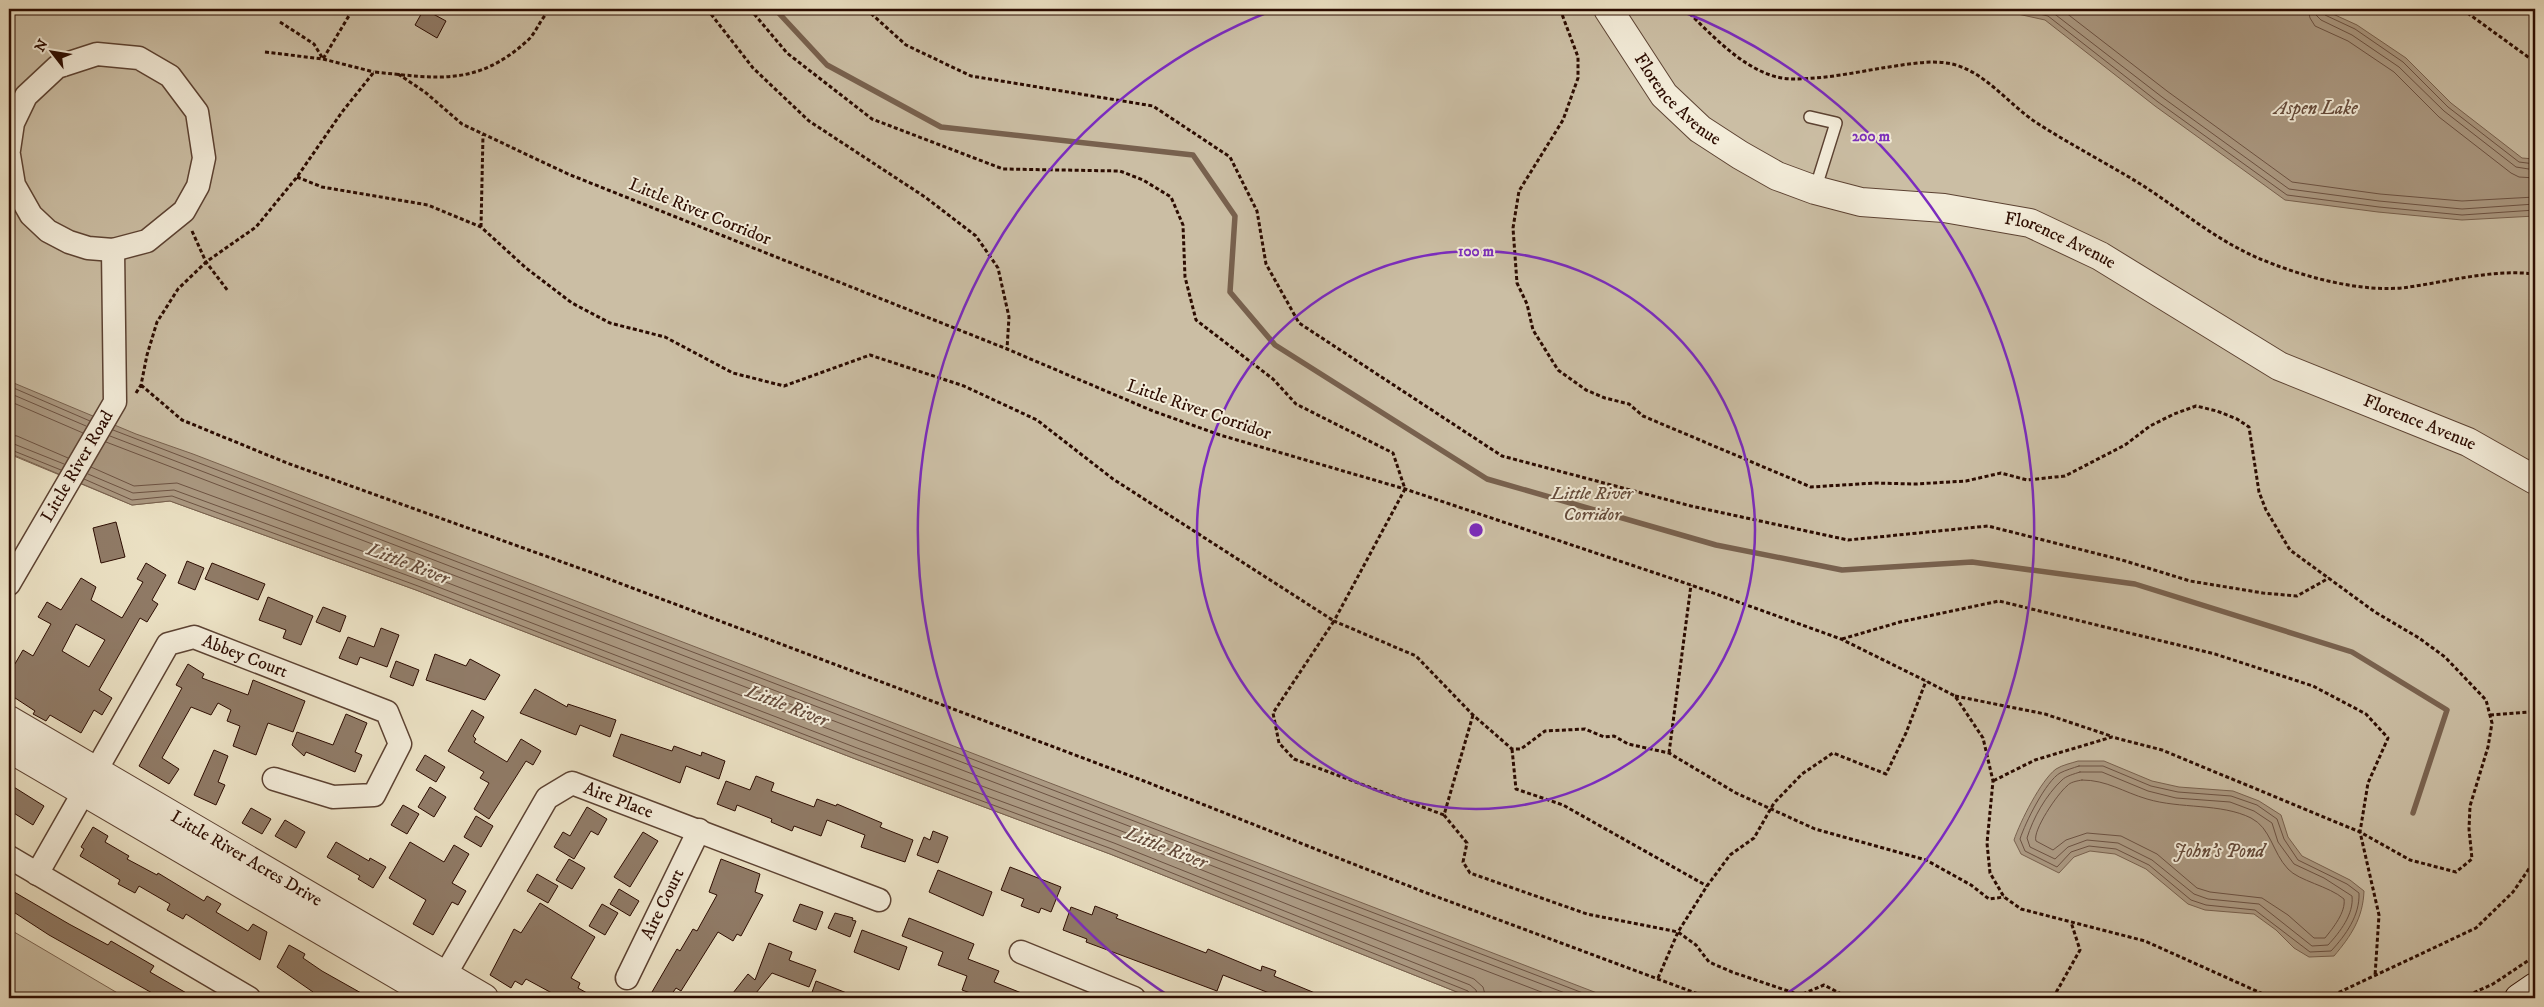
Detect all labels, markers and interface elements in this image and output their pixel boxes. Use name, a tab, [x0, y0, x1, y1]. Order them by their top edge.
north arrow	[28, 28, 78, 78]
text: N	[31, 36, 53, 55]
street label: Florence Avenue	[1629, 49, 1725, 151]
water label: Aspen Lake	[2272, 97, 2358, 121]
text: 200 m	[1852, 127, 1891, 146]
street label: Little River Corridor	[626, 173, 775, 251]
street label: Florence Avenue	[2003, 208, 2120, 274]
text: 100 m	[1458, 242, 1495, 261]
street label: Little River Corridor	[1124, 375, 1274, 445]
street label: Florence Avenue	[2360, 390, 2480, 455]
street label: Little River Road	[36, 407, 119, 526]
park label: Little River Corridor	[1550, 483, 1634, 526]
centre of rings	[1467, 521, 1485, 539]
water label: Little River	[363, 537, 454, 591]
street label: Abbey Court	[199, 630, 291, 683]
water label: Little River	[742, 679, 833, 733]
street label: Aire Place	[580, 777, 656, 824]
street label: Little River Acres Drive	[167, 806, 326, 912]
water label: Little River	[1121, 821, 1212, 875]
water label: John's Pond	[2173, 840, 2268, 863]
street label: Aire Court	[636, 865, 690, 943]

